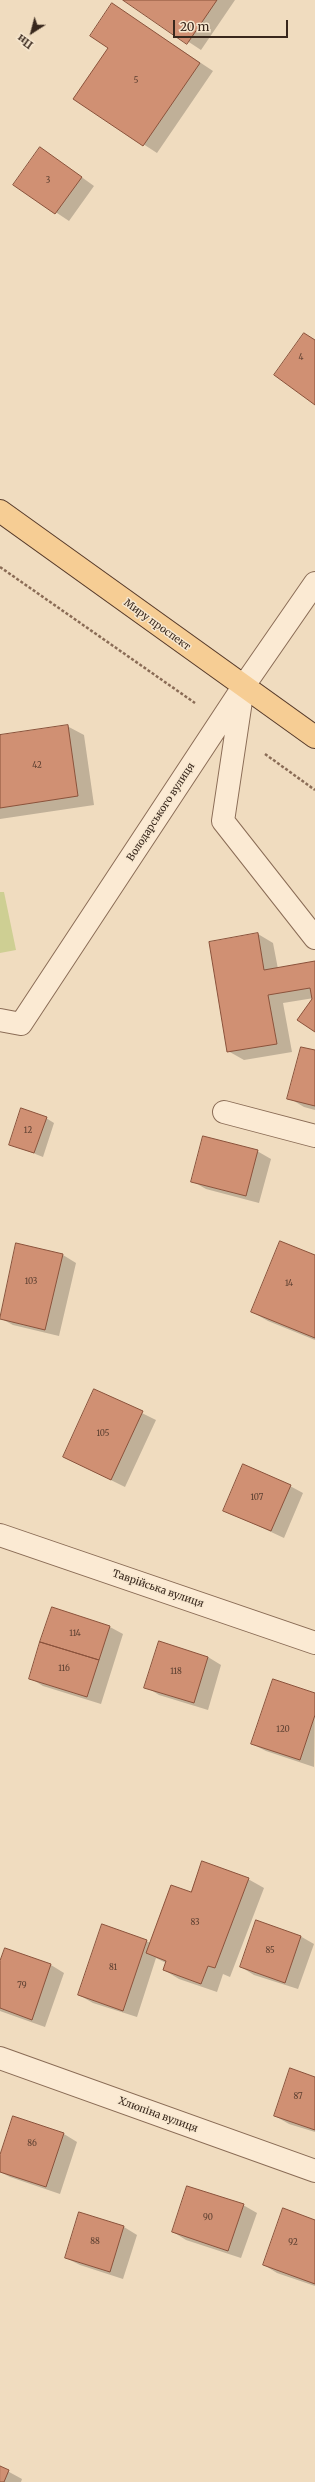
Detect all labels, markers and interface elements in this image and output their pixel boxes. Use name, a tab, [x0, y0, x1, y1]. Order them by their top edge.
north arrow	[12, 12, 52, 52]
scale bar	[175, 12, 290, 38]
text: 20 m	[180, 19, 209, 34]
text: Пн	[14, 31, 36, 52]
house number: 5	[134, 76, 138, 86]
house number: 3	[46, 176, 50, 186]
house number: 4	[299, 353, 303, 363]
street label: Миру проспект	[121, 597, 193, 653]
house number: 42	[32, 761, 42, 771]
street label: Володарського вулиця	[125, 761, 197, 863]
house number: 12	[24, 1126, 32, 1136]
house number: 103	[25, 1277, 37, 1287]
house number: 14	[285, 1279, 293, 1289]
house number: 105	[97, 1429, 109, 1439]
house number: 107	[251, 1493, 263, 1503]
street label: Таврійська вулиця	[111, 1568, 205, 1610]
house number: 114	[69, 1629, 81, 1639]
house number: 116	[58, 1664, 70, 1674]
house number: 118	[170, 1667, 182, 1677]
house number: 120	[276, 1725, 290, 1735]
house number: 83	[190, 1918, 200, 1928]
house number: 85	[265, 1946, 275, 1956]
house number: 81	[109, 1963, 117, 1973]
house number: 79	[17, 1981, 27, 1991]
house number: 87	[293, 2092, 303, 2102]
street label: Хлюпіна вулиця	[117, 2095, 199, 2135]
house number: 86	[27, 2139, 37, 2149]
house number: 90	[203, 2213, 213, 2223]
house number: 88	[90, 2237, 100, 2247]
house number: 92	[288, 2238, 298, 2248]

